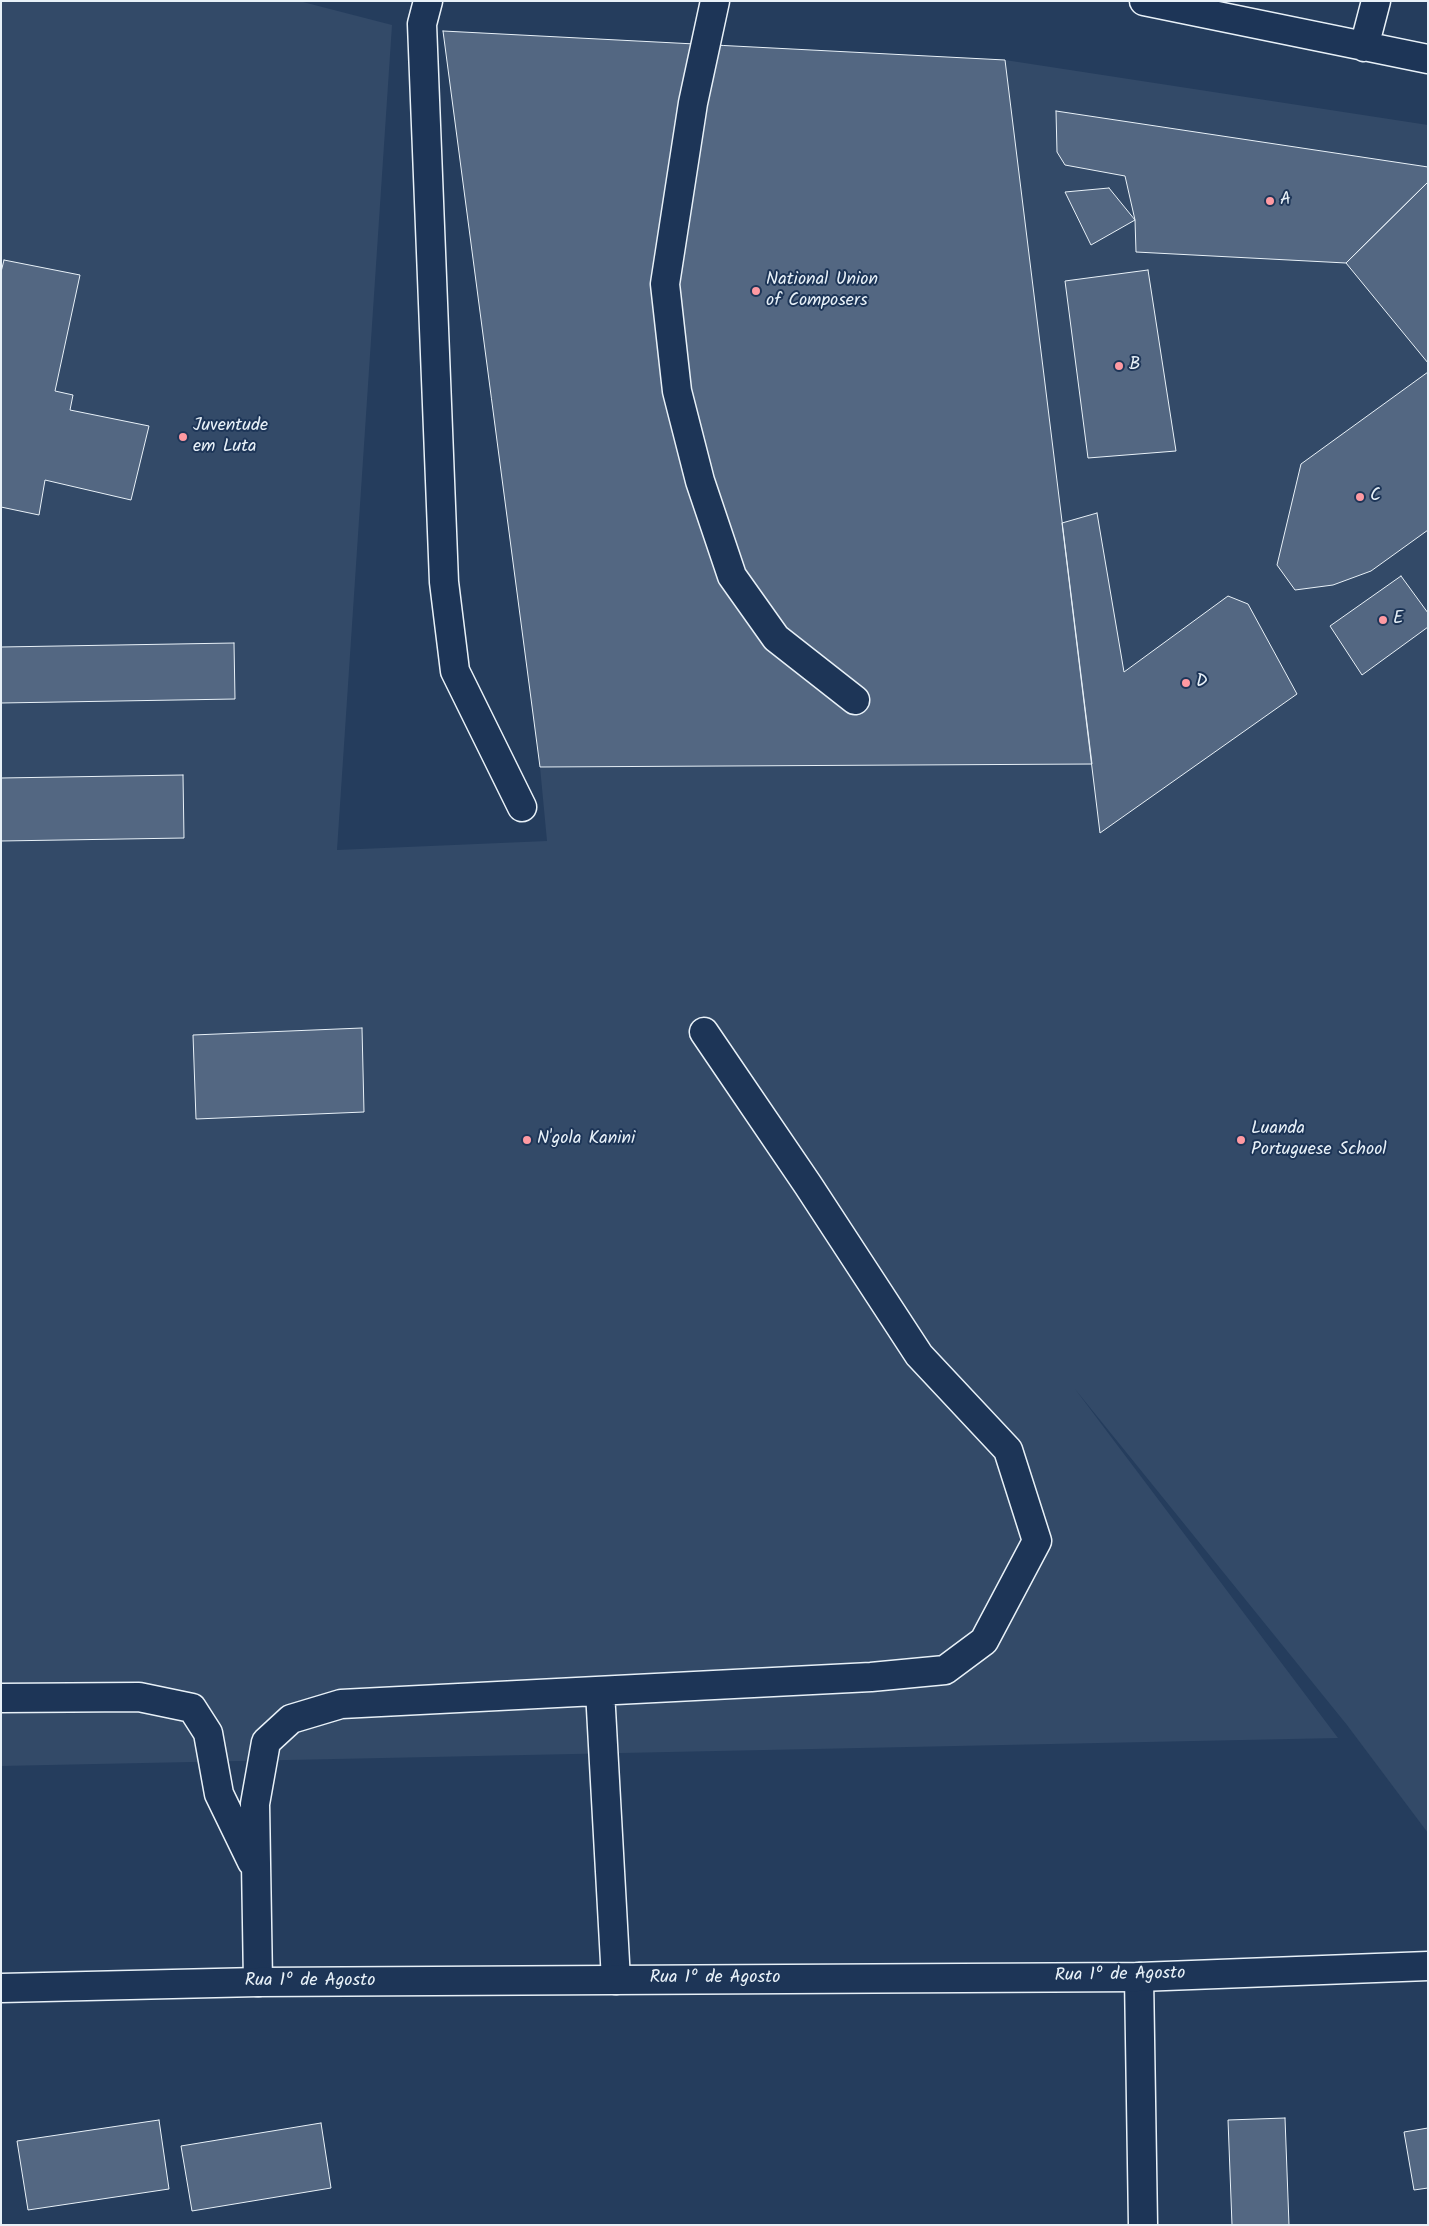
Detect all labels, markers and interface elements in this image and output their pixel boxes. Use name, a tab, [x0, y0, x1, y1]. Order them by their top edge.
place label: A	[1280, 190, 1291, 212]
marker: A	[1264, 195, 1276, 207]
place label: National Union of Composers	[766, 270, 878, 312]
marker: National Union of Composers	[750, 285, 762, 297]
place label: B	[1129, 355, 1140, 377]
marker: B	[1113, 360, 1125, 372]
place label: Juventude em Luta	[193, 416, 268, 458]
marker: Juventude em Luta	[177, 431, 189, 443]
place label: C	[1370, 486, 1381, 508]
marker: C	[1354, 491, 1366, 503]
place label: E	[1393, 609, 1404, 631]
marker: E	[1377, 614, 1389, 626]
place label: D	[1196, 672, 1208, 694]
marker: D	[1180, 677, 1192, 689]
place label: Luanda Portuguese School	[1251, 1119, 1387, 1162]
place label: N'gola Kanini	[537, 1129, 635, 1151]
marker: N'gola Kanini	[521, 1134, 533, 1146]
marker: Luanda Portuguese School	[1235, 1134, 1247, 1146]
street label: Rua 1º de Agosto	[1055, 1964, 1185, 1988]
street label: Rua 1º de Agosto	[650, 1968, 780, 1990]
street label: Rua 1º de Agosto	[245, 1971, 375, 1993]

